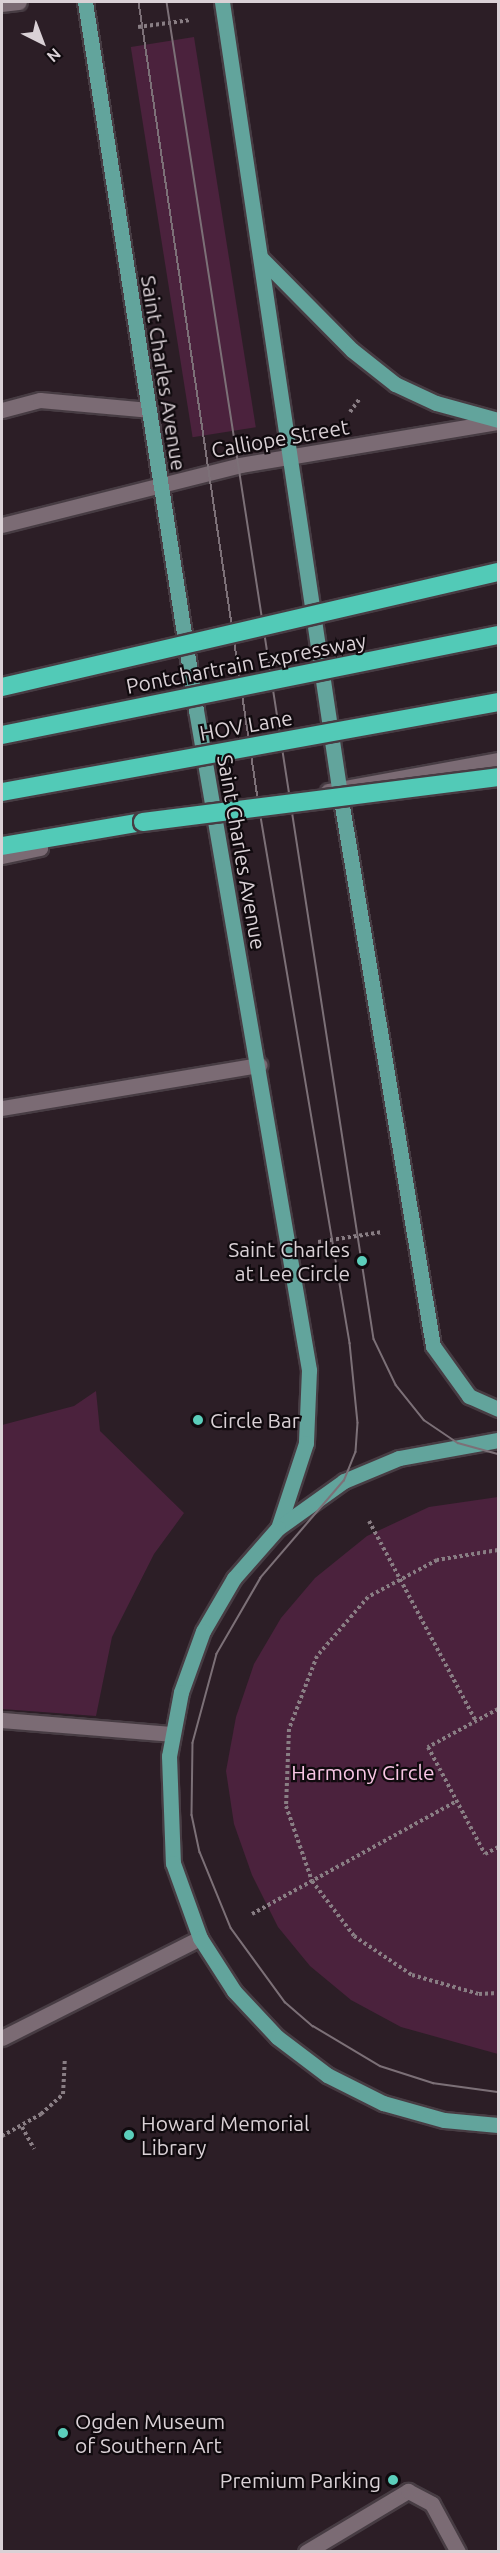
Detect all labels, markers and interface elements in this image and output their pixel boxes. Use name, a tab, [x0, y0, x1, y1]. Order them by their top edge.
north arrow	[12, 12, 72, 72]
text: N	[44, 45, 65, 66]
street label: Saint Charles Avenue	[136, 274, 192, 472]
street label: Calliope Street	[209, 413, 351, 463]
street label: Pontchartrain Expressway	[124, 627, 368, 699]
street label: HOV Lane	[198, 704, 294, 746]
street label: Saint Charles Avenue	[212, 753, 272, 951]
place label: Saint Charles at Lee Circle	[228, 1236, 350, 1286]
marker: Saint Charles at Lee Circle	[355, 1254, 369, 1268]
place label: Circle Bar	[210, 1407, 300, 1433]
marker: Circle Bar	[191, 1413, 205, 1427]
park label: Harmony Circle	[291, 1759, 435, 1785]
place label: Howard Memorial Library	[141, 2110, 310, 2160]
marker: Howard Memorial Library	[122, 2128, 136, 2142]
place label: Ogden Museum of Southern Art	[75, 2408, 225, 2458]
marker: Ogden Museum of Southern Art	[56, 2426, 70, 2440]
place label: Premium Parking	[220, 2467, 381, 2493]
marker: Premium Parking	[386, 2473, 400, 2487]

